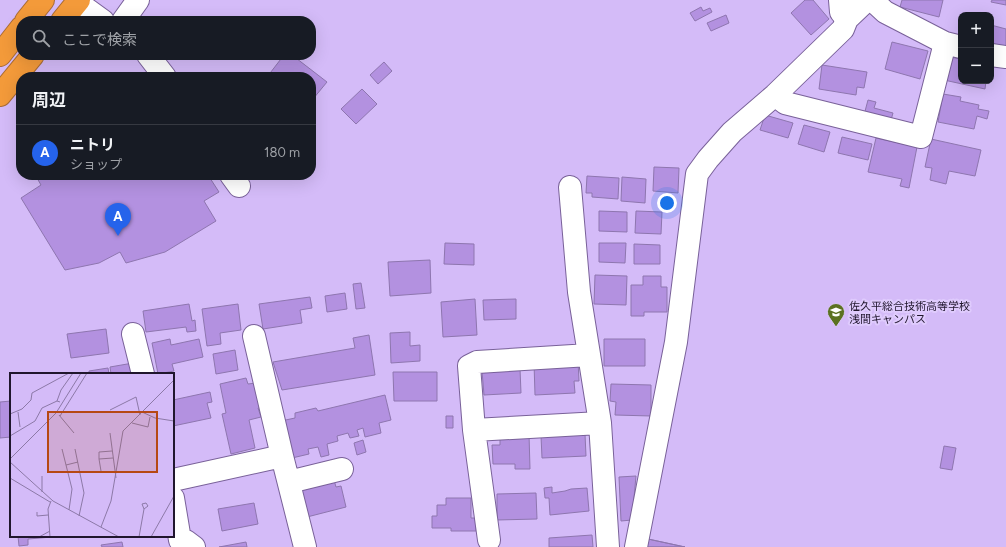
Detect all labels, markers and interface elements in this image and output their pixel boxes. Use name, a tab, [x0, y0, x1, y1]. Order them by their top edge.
map controls	[958, 12, 994, 84]
button: +	[958, 12, 994, 48]
search box	[16, 16, 316, 60]
icon: search	[30, 27, 52, 49]
text: ここで検索	[62, 31, 137, 49]
button: −	[958, 48, 994, 84]
text: 周辺	[32, 90, 66, 110]
text: ニトリ	[70, 136, 115, 154]
text: A	[40, 145, 50, 160]
text: 180 m	[264, 145, 300, 160]
text: ショップ	[70, 157, 122, 172]
your location	[657, 193, 677, 213]
pin: A	[105, 203, 131, 236]
place label: 佐久平総合技術高等学校 浅間キャンパス	[849, 300, 970, 326]
school or university icon: 佐久平総合技術高等学校 浅間キャンパス	[826, 302, 846, 327]
inset map	[10, 373, 174, 537]

